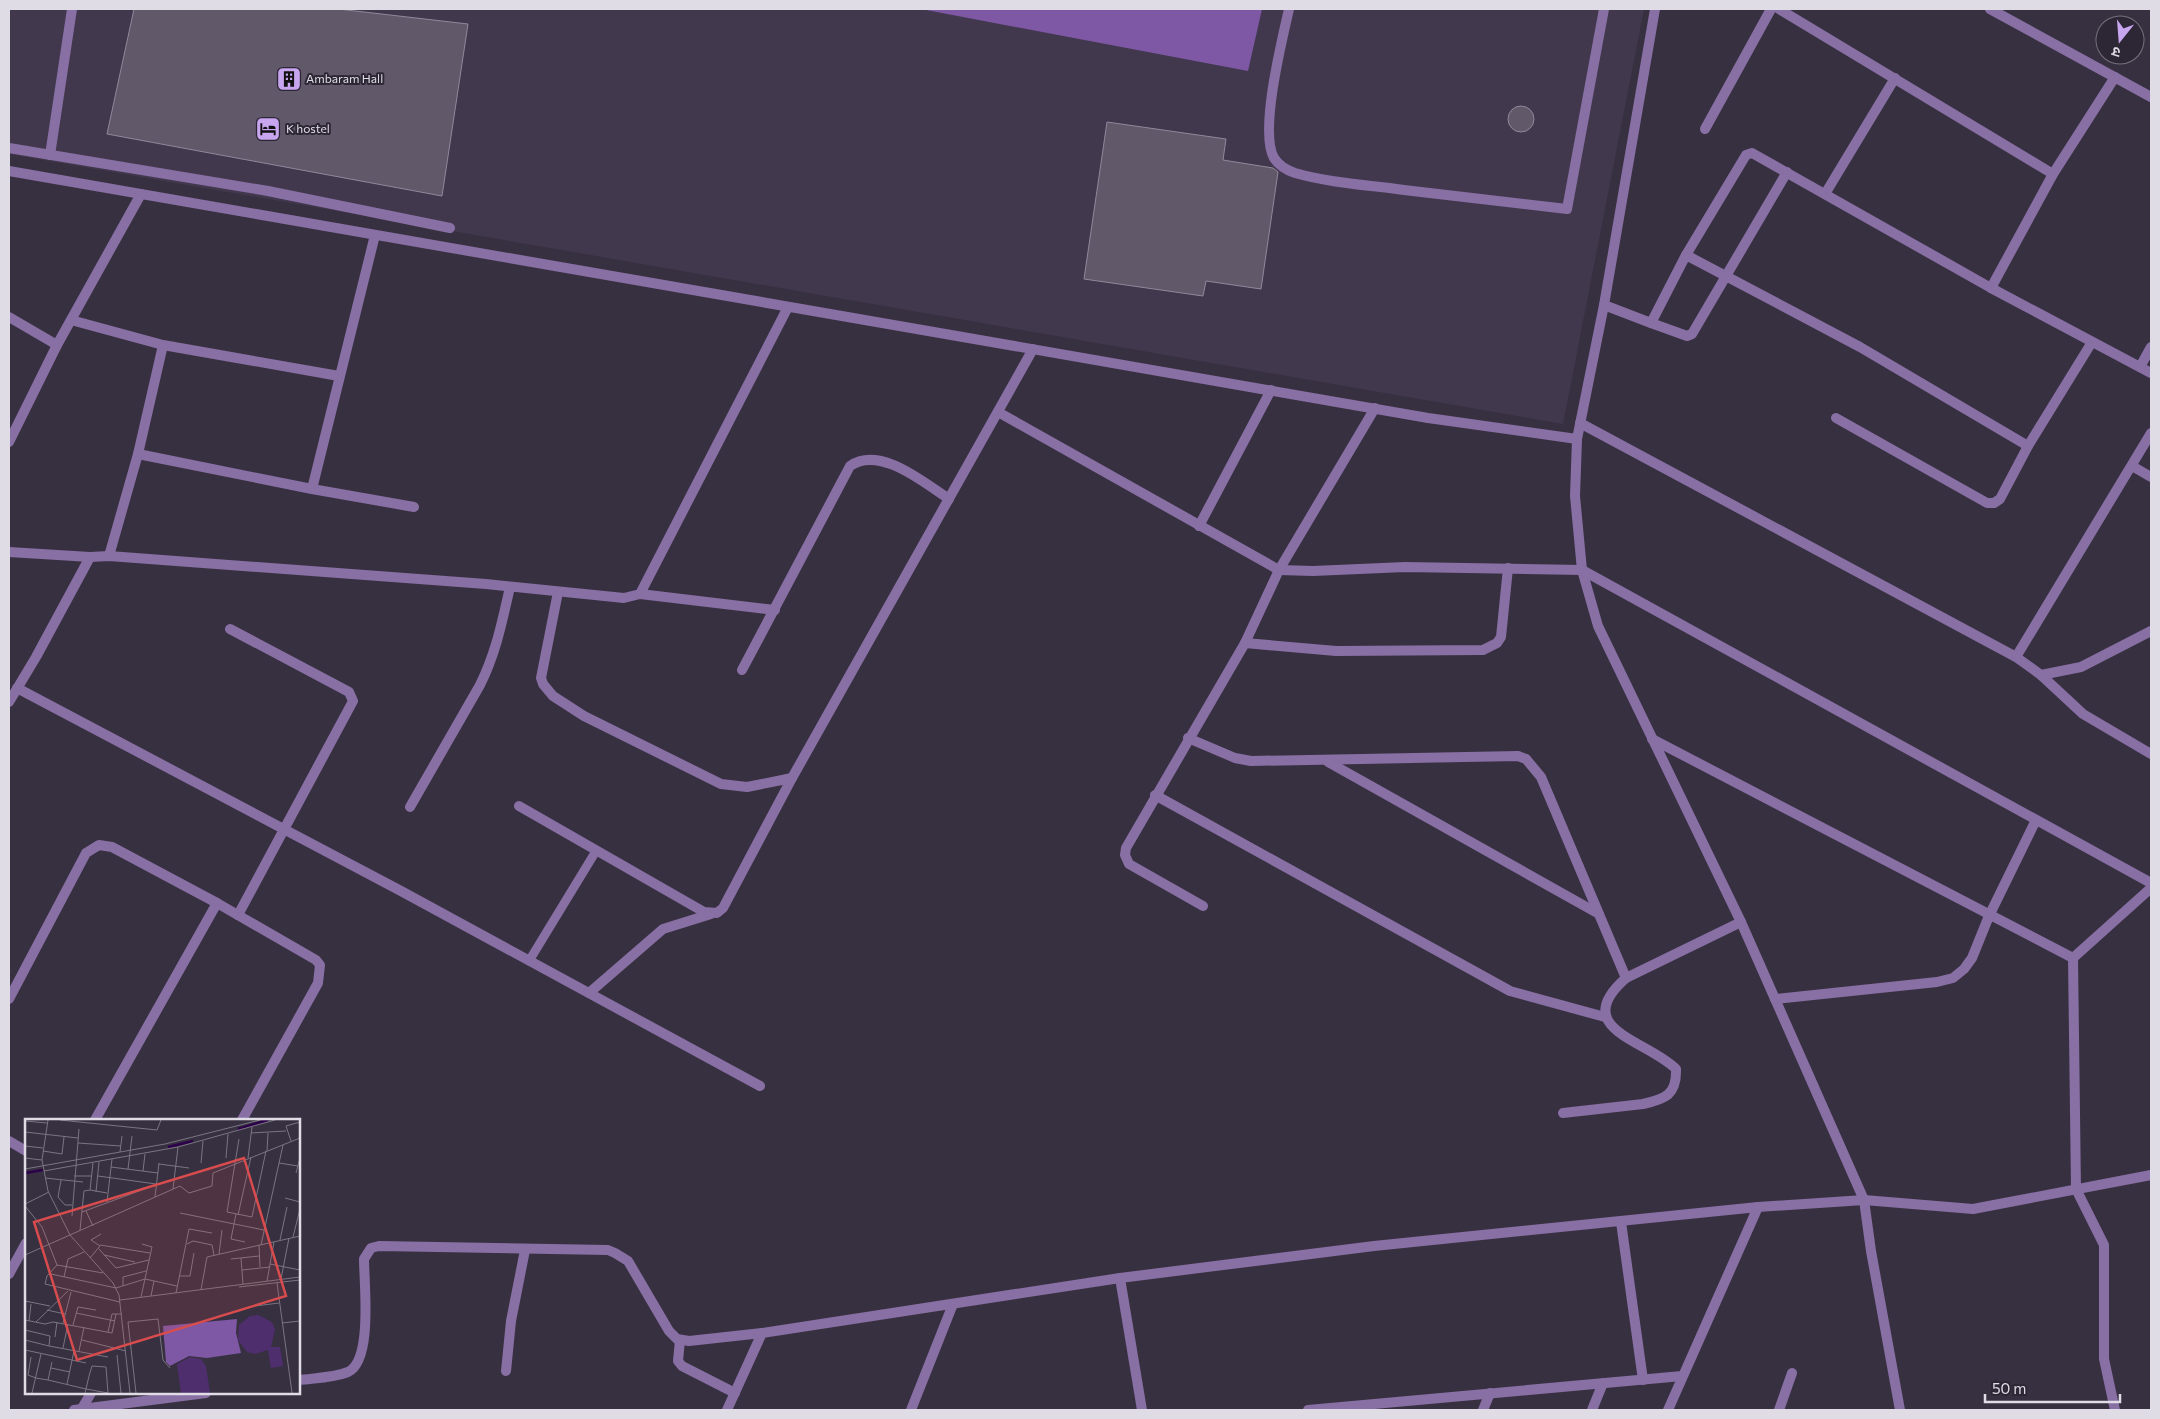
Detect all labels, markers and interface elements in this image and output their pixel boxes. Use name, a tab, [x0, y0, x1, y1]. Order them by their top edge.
north arrow	[2095, 15, 2145, 65]
text: उ	[2109, 43, 2122, 62]
building icon: Ambaram Hall	[276, 66, 302, 92]
place label: Ambaram Hall	[306, 71, 383, 85]
hotel icon: K hostel	[255, 116, 281, 142]
place label: K hostel	[286, 121, 330, 135]
inset map	[25, 1119, 300, 1394]
scale bar	[1985, 1372, 2120, 1404]
text: 50 m	[1992, 1379, 2026, 1397]

